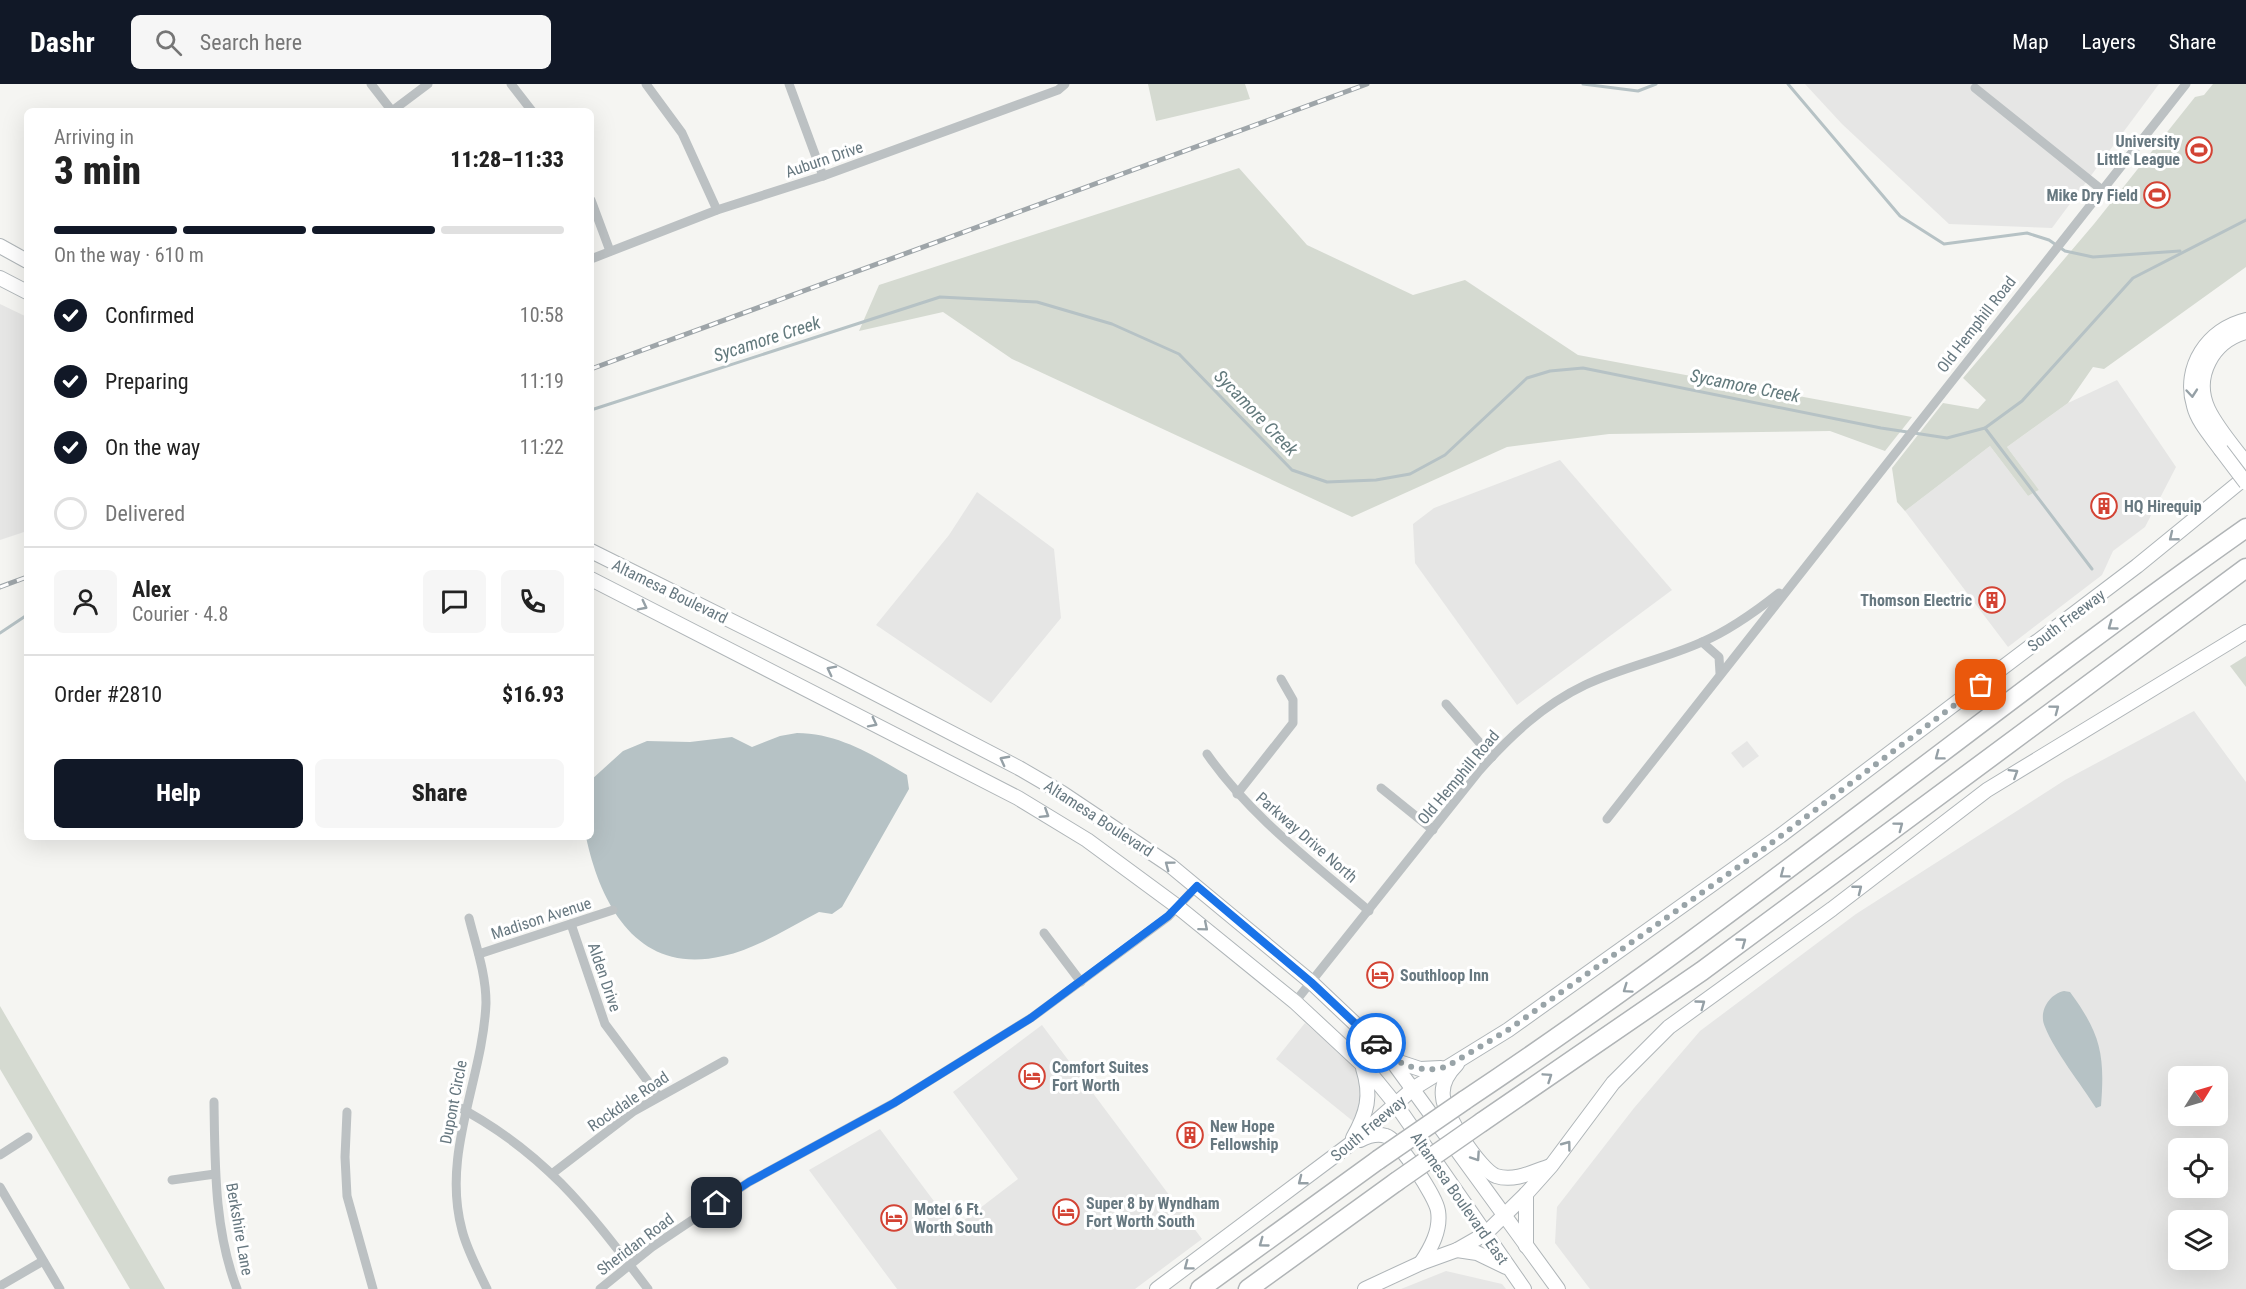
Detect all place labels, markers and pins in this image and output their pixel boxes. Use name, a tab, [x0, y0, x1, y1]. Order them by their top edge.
place label: University Little League	[2097, 132, 2180, 169]
sports icon: University Little League	[2184, 135, 2214, 165]
sports icon: Mike Dry Field	[2142, 180, 2172, 210]
place label: Mike Dry Field	[2046, 186, 2138, 205]
building icon: HQ Hirequip	[2089, 491, 2119, 521]
place label: HQ Hirequip	[2124, 497, 2202, 516]
building icon: Thomson Electric	[1977, 585, 2007, 615]
place label: Thomson Electric	[1860, 591, 1972, 610]
pin	[1955, 659, 2006, 710]
hotel icon: Southloop Inn	[1365, 960, 1395, 990]
place label: Southloop Inn	[1400, 966, 1489, 985]
place label: Comfort Suites Fort Worth	[1052, 1058, 1149, 1095]
hotel icon: Comfort Suites Fort Worth	[1017, 1061, 1047, 1091]
place label: New Hope Fellowship	[1210, 1117, 1278, 1154]
building icon: New Hope Fellowship	[1175, 1120, 1205, 1150]
pin	[691, 1177, 742, 1228]
place label: Super 8 by Wyndham Fort Worth South	[1086, 1194, 1220, 1231]
hotel icon: Super 8 by Wyndham Fort Worth South	[1051, 1197, 1081, 1227]
place label: Motel 6 Ft. Worth South	[914, 1200, 993, 1237]
hotel icon: Motel 6 Ft. Worth South	[879, 1203, 909, 1233]

